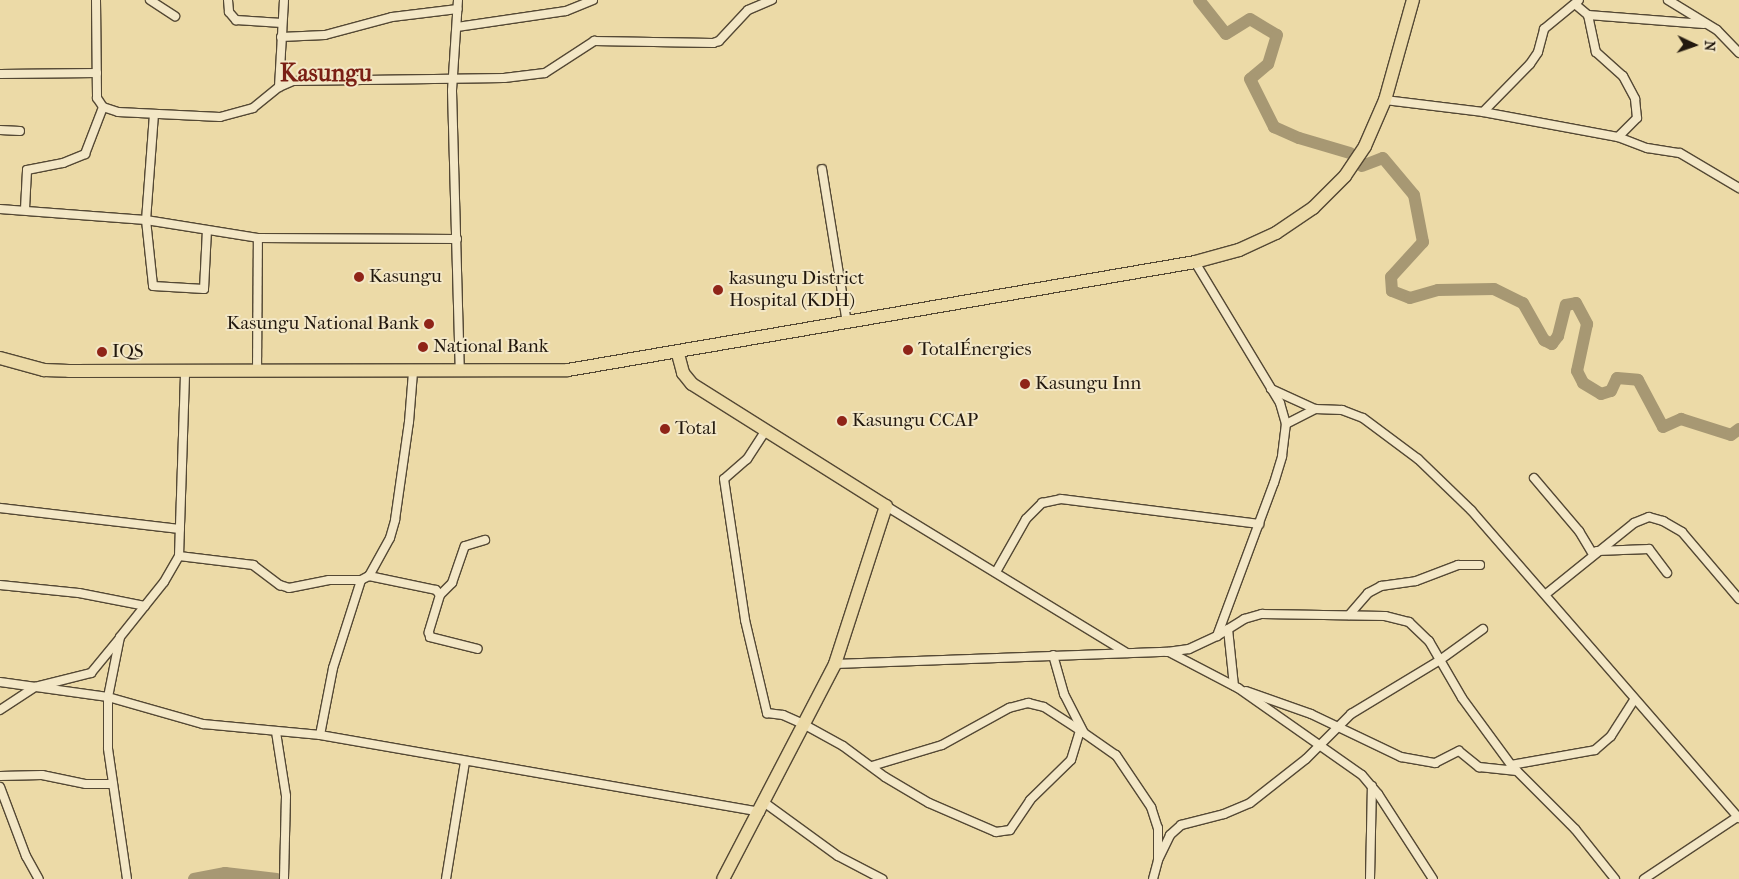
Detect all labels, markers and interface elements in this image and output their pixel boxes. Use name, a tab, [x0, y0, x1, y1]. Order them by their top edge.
north arrow	[1669, 20, 1719, 70]
text: N	[1701, 40, 1718, 52]
district label: Kasungu	[280, 60, 372, 88]
place label: Kasungu	[369, 266, 442, 288]
place label: kasungu District Hospital (KDH)	[729, 268, 864, 312]
marker: Kasungu	[353, 271, 365, 283]
marker: kasungu District Hospital (KDH)	[711, 283, 725, 297]
place label: Kasungu National Bank	[226, 313, 419, 335]
marker: Kasungu National Bank	[423, 318, 435, 330]
place label: National Bank	[433, 336, 549, 358]
place label: TotalÉnergies	[918, 339, 1031, 361]
place label: IQS	[112, 341, 144, 363]
marker: National Bank	[417, 341, 429, 353]
marker: TotalÉnergies	[902, 344, 914, 356]
marker: IQS	[96, 346, 108, 358]
place label: Kasungu Inn	[1035, 373, 1141, 395]
marker: Kasungu Inn	[1019, 378, 1031, 390]
place label: Kasungu CCAP	[852, 410, 978, 432]
marker: Kasungu CCAP	[836, 415, 848, 427]
place label: Total	[675, 418, 716, 440]
marker: Total	[659, 423, 671, 435]

